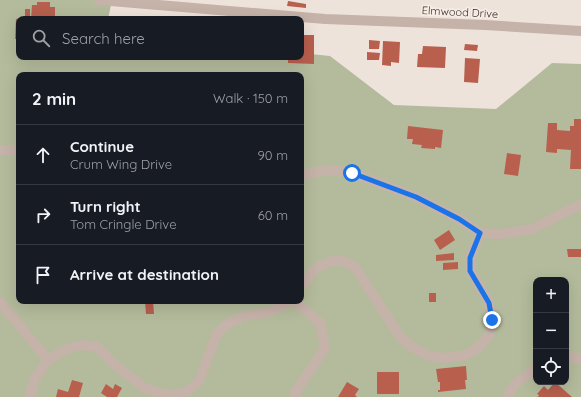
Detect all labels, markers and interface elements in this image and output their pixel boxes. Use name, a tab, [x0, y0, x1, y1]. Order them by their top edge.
street label: Elmwood Drive	[421, 3, 499, 21]
search box	[16, 16, 304, 60]
icon: search	[30, 27, 52, 49]
text: Search here	[62, 29, 145, 48]
text: 2 min	[32, 88, 76, 109]
text: Walk · 150 m	[213, 90, 288, 106]
text: Continue	[70, 137, 134, 156]
icon: ahead	[32, 144, 54, 166]
text: 90 m	[258, 147, 288, 163]
text: Crum Wing Drive	[70, 156, 172, 172]
route start	[343, 164, 361, 182]
text: Turn right	[70, 197, 141, 216]
icon: right	[32, 204, 54, 226]
text: 60 m	[258, 207, 288, 223]
text: Tom Cringle Drive	[70, 216, 177, 232]
icon: arrive	[32, 264, 54, 286]
text: Arrive at destination	[70, 265, 219, 284]
map controls	[533, 277, 569, 385]
button: +	[533, 277, 569, 313]
route end	[483, 311, 501, 329]
button: −	[533, 313, 569, 349]
button: locate	[533, 349, 569, 385]

